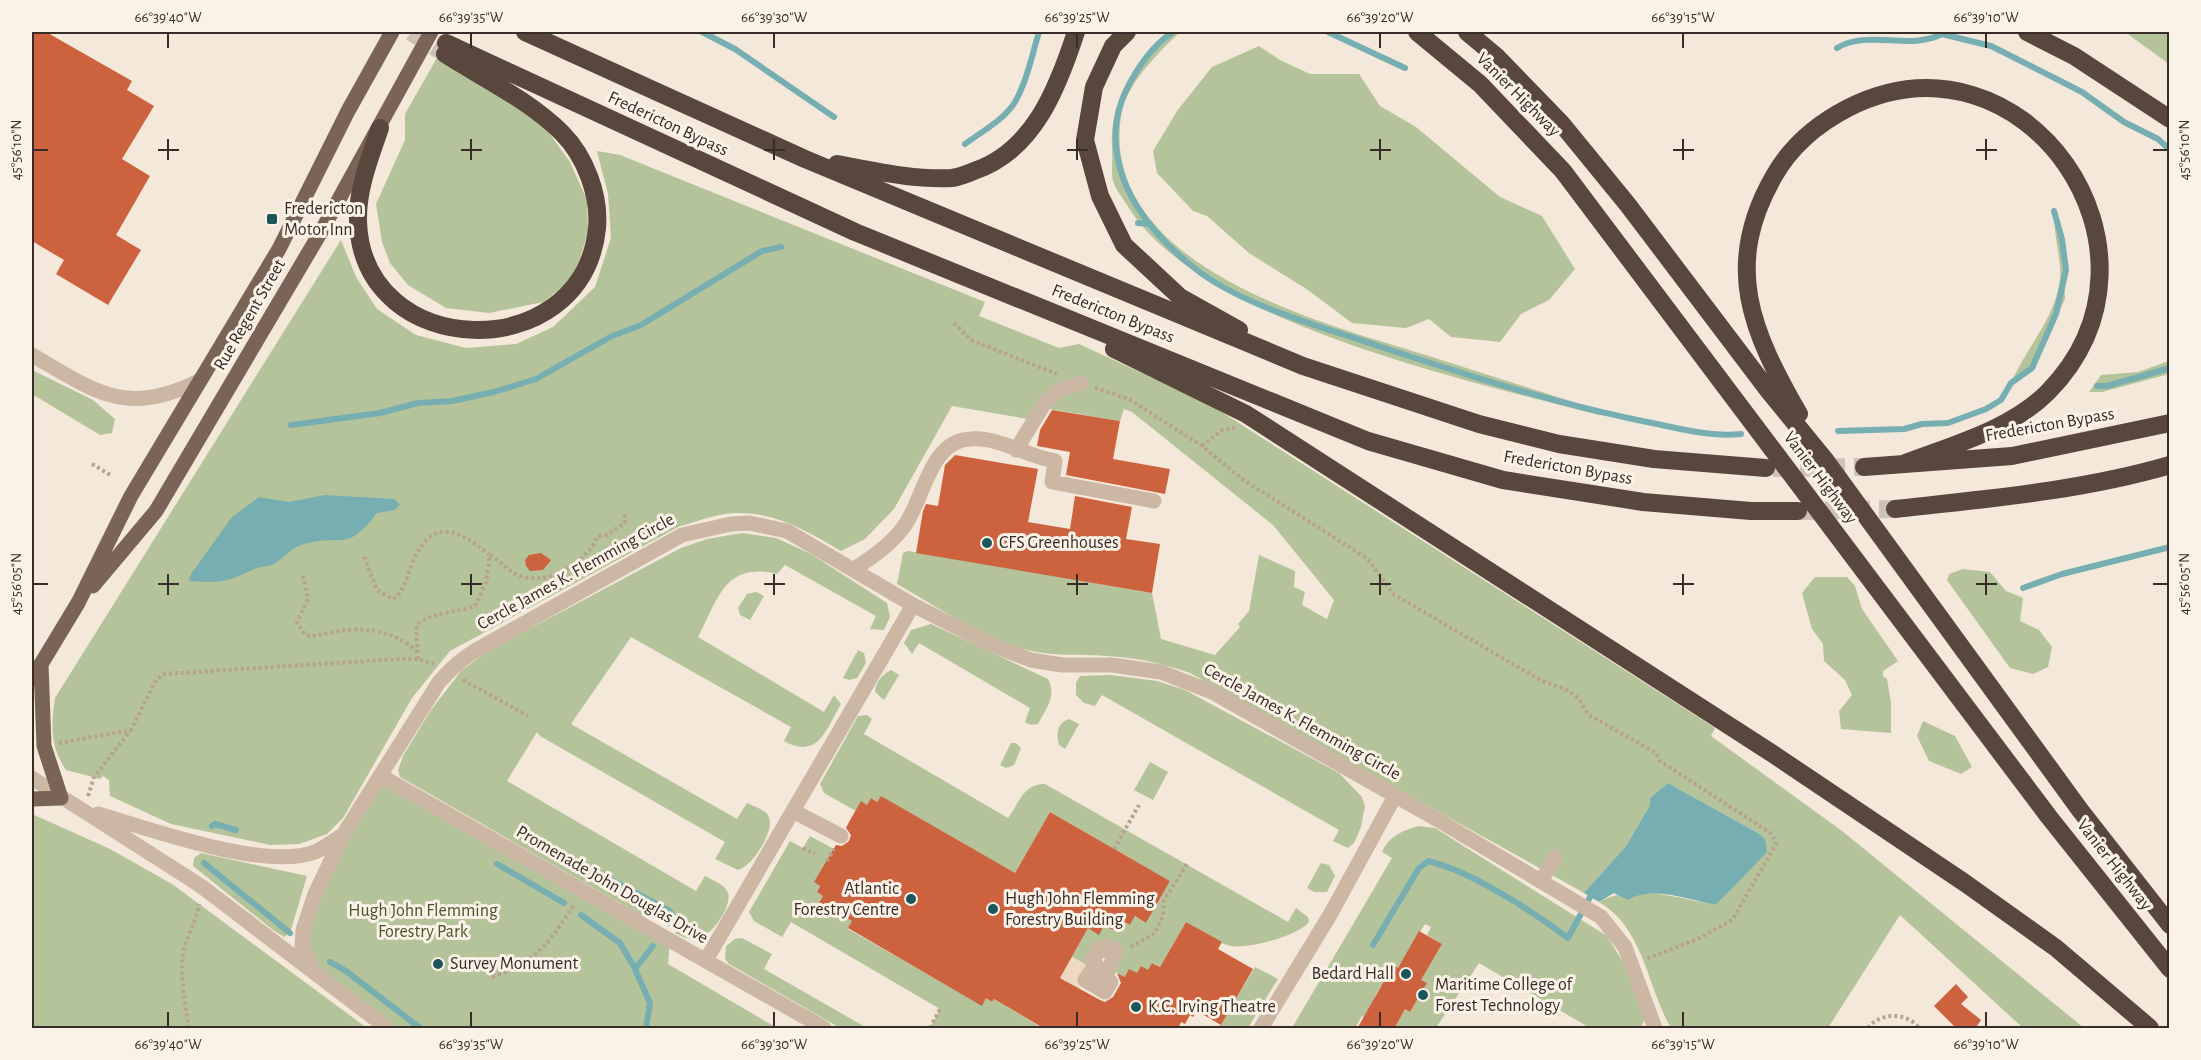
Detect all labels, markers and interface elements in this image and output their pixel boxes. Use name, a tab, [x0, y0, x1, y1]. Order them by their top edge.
text: 66°39'40"W	[134, 10, 202, 25]
text: 66°39'35"W	[439, 10, 504, 25]
text: 66°39'30"W	[741, 10, 808, 25]
text: 66°39'25"W	[1044, 10, 1110, 25]
text: 66°39'20"W	[1347, 10, 1414, 25]
text: 66°39'15"W	[1651, 10, 1715, 25]
text: 66°39'10"W	[1953, 10, 2019, 25]
street label: Vanier Highway	[1473, 50, 1564, 141]
street label: Fredericton Bypass	[605, 88, 731, 160]
text: 45°56'10"N	[9, 119, 24, 181]
text: 45°56'10"N	[2177, 119, 2192, 181]
place label: Fredericton Motor Inn	[284, 200, 363, 239]
marker: Fredericton Motor Inn	[265, 212, 279, 226]
street label: Rue Regent Street	[211, 256, 289, 374]
street label: Fredericton Bypass	[1049, 281, 1177, 347]
street label: Fredericton Bypass	[1984, 405, 2116, 445]
street label: Vanier Highway	[1780, 429, 1861, 528]
street label: Fredericton Bypass	[1502, 448, 1634, 488]
street label: Cercle James K. Flemming Circle	[475, 510, 677, 634]
place label: CFS Greenhouses	[999, 534, 1119, 552]
marker: CFS Greenhouses	[980, 536, 994, 550]
text: 45°56'05"N	[9, 553, 24, 615]
text: 45°56'05"N	[2177, 553, 2192, 615]
street label: Cercle James K. Flemming Circle	[1201, 660, 1403, 784]
street label: Vanier Highway	[2073, 816, 2155, 914]
street label: Promenade John Douglas Drive	[513, 823, 711, 947]
place label: Atlantic Forestry Centre	[794, 880, 899, 919]
place label: Hugh John Flemming Forestry Building	[1005, 890, 1155, 929]
marker: Atlantic Forestry Centre	[904, 892, 918, 906]
park label: Hugh John Flemming Forestry Park	[348, 902, 498, 941]
marker: Hugh John Flemming Forestry Building	[986, 902, 1000, 916]
place label: Survey Monument	[450, 955, 579, 973]
marker: Survey Monument	[431, 957, 445, 971]
place label: Bedard Hall	[1312, 965, 1394, 983]
marker: Bedard Hall	[1399, 967, 1413, 981]
place label: Maritime College of Forest Technology	[1435, 976, 1573, 1015]
marker: Maritime College of Forest Technology	[1416, 988, 1430, 1002]
place label: K.C. Irving Theatre	[1148, 998, 1276, 1016]
marker: K.C. Irving Theatre	[1129, 1000, 1143, 1014]
text: 66°39'40"W	[134, 1037, 202, 1052]
text: 66°39'35"W	[439, 1037, 504, 1052]
text: 66°39'30"W	[741, 1037, 808, 1052]
text: 66°39'25"W	[1044, 1037, 1110, 1052]
text: 66°39'20"W	[1347, 1037, 1414, 1052]
text: 66°39'15"W	[1651, 1037, 1715, 1052]
text: 66°39'10"W	[1953, 1037, 2019, 1052]

